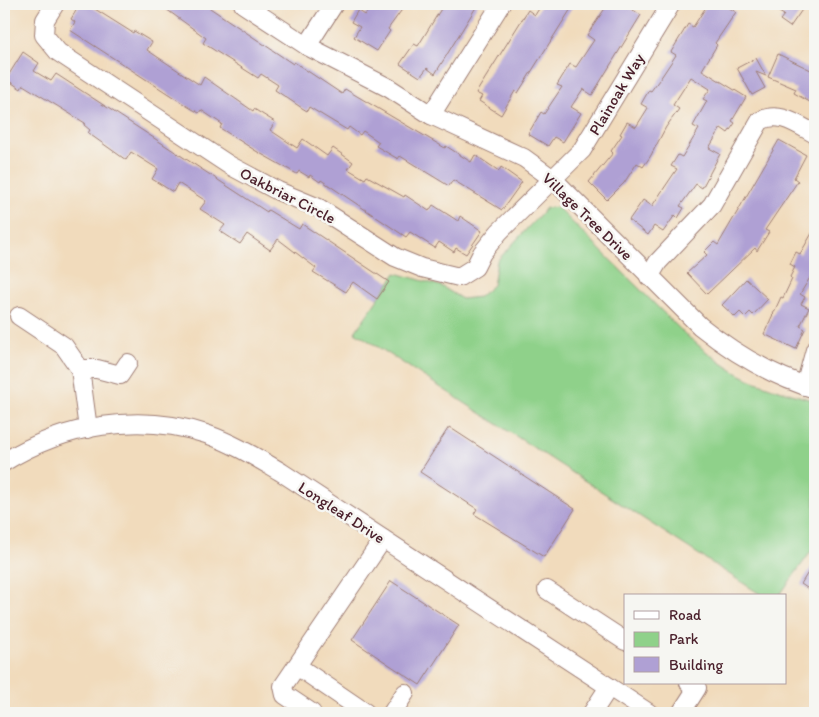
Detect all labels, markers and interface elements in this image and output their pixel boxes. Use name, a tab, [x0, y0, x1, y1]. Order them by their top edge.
street label: Plainoak Way	[585, 50, 649, 139]
street label: Oakbriar Circle	[237, 163, 339, 228]
street label: Village Tree Drive	[539, 168, 637, 264]
street label: Longleaf Drive	[295, 477, 389, 547]
legend	[624, 594, 786, 684]
text: Road	[669, 606, 702, 624]
text: Park	[669, 630, 699, 648]
text: Building	[669, 656, 723, 674]

